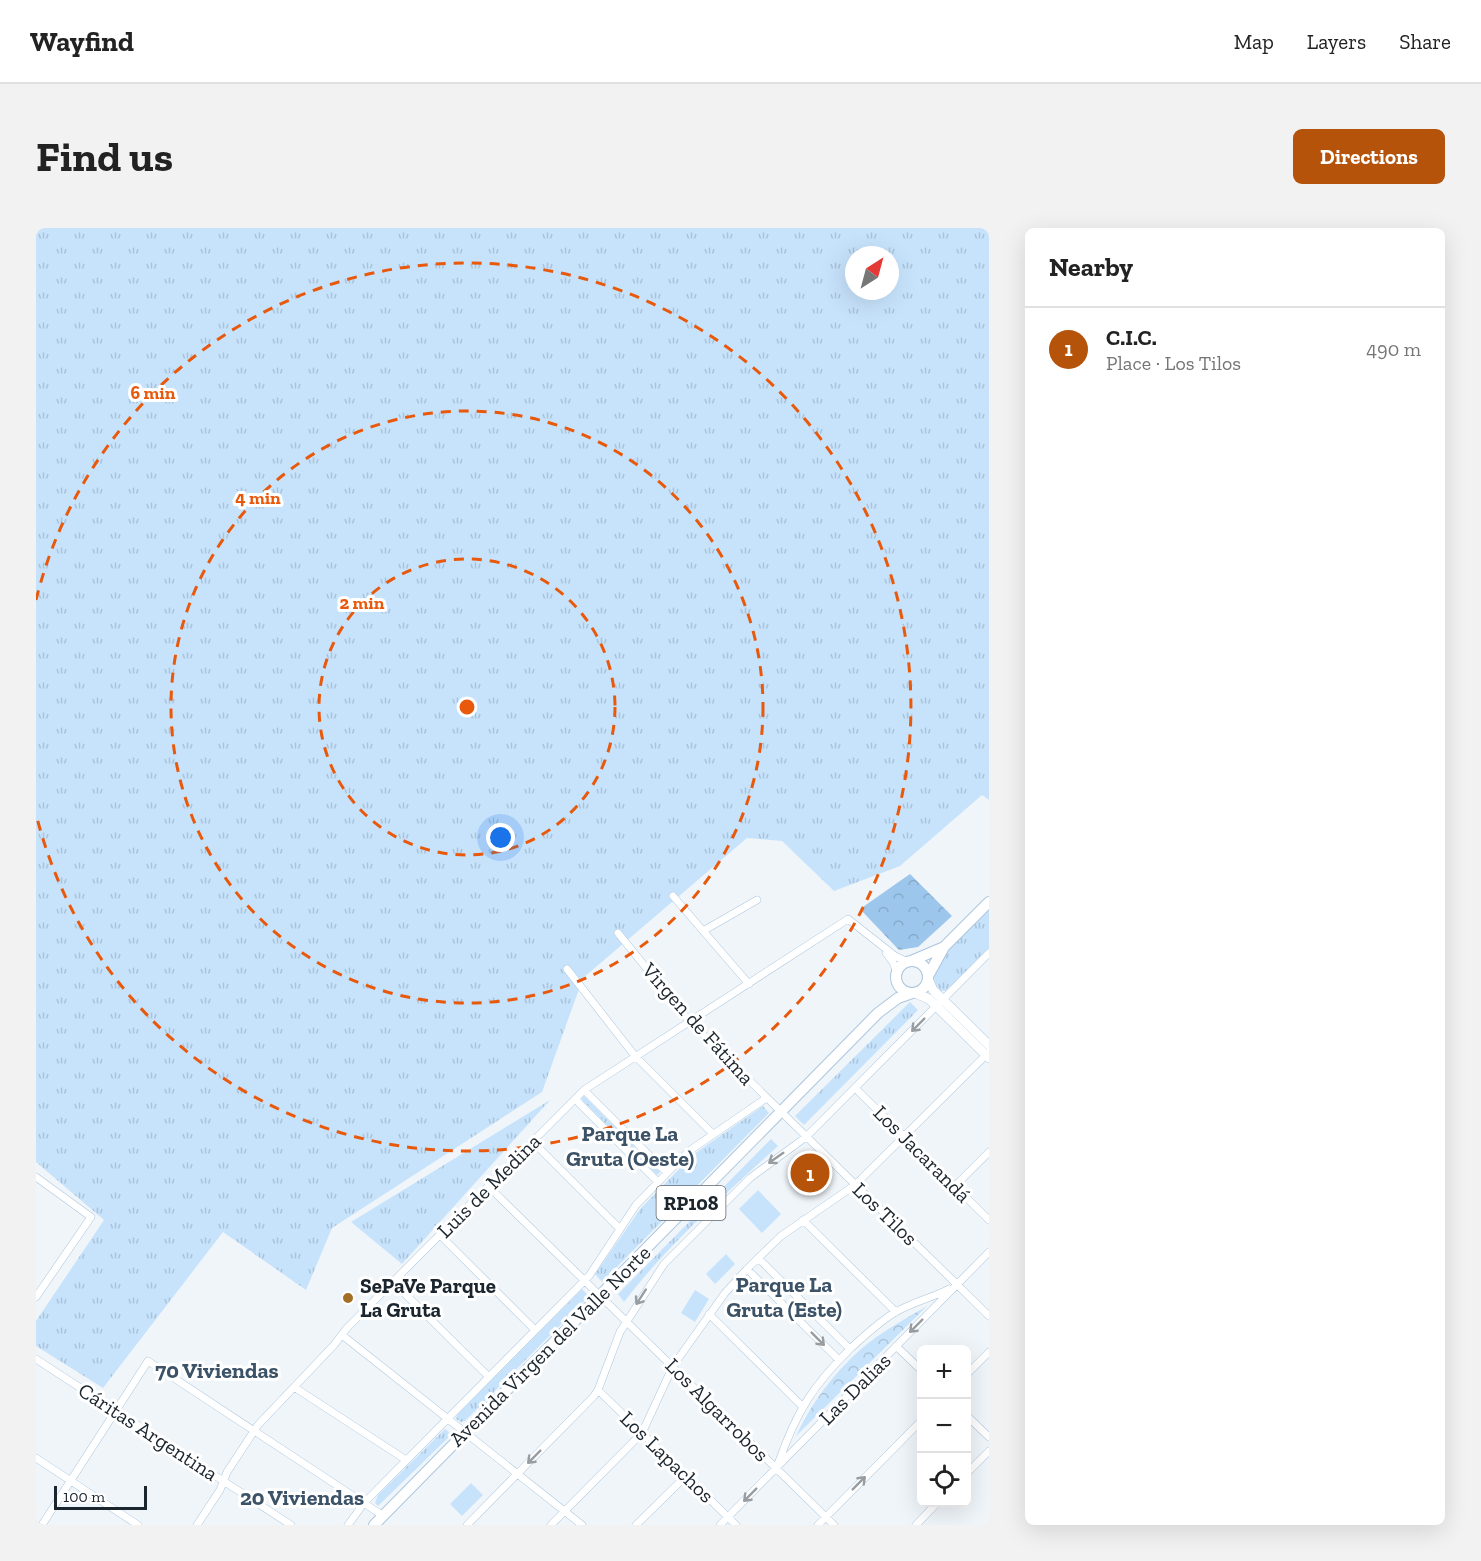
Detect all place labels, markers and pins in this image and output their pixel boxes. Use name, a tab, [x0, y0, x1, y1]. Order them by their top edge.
centre of rings	[457, 697, 477, 717]
pin: 1	[790, 1150, 830, 1196]
place label: SePaVe Parque La Gruta	[360, 1273, 496, 1322]
marker: SePaVe Parque La Gruta	[341, 1291, 355, 1305]

